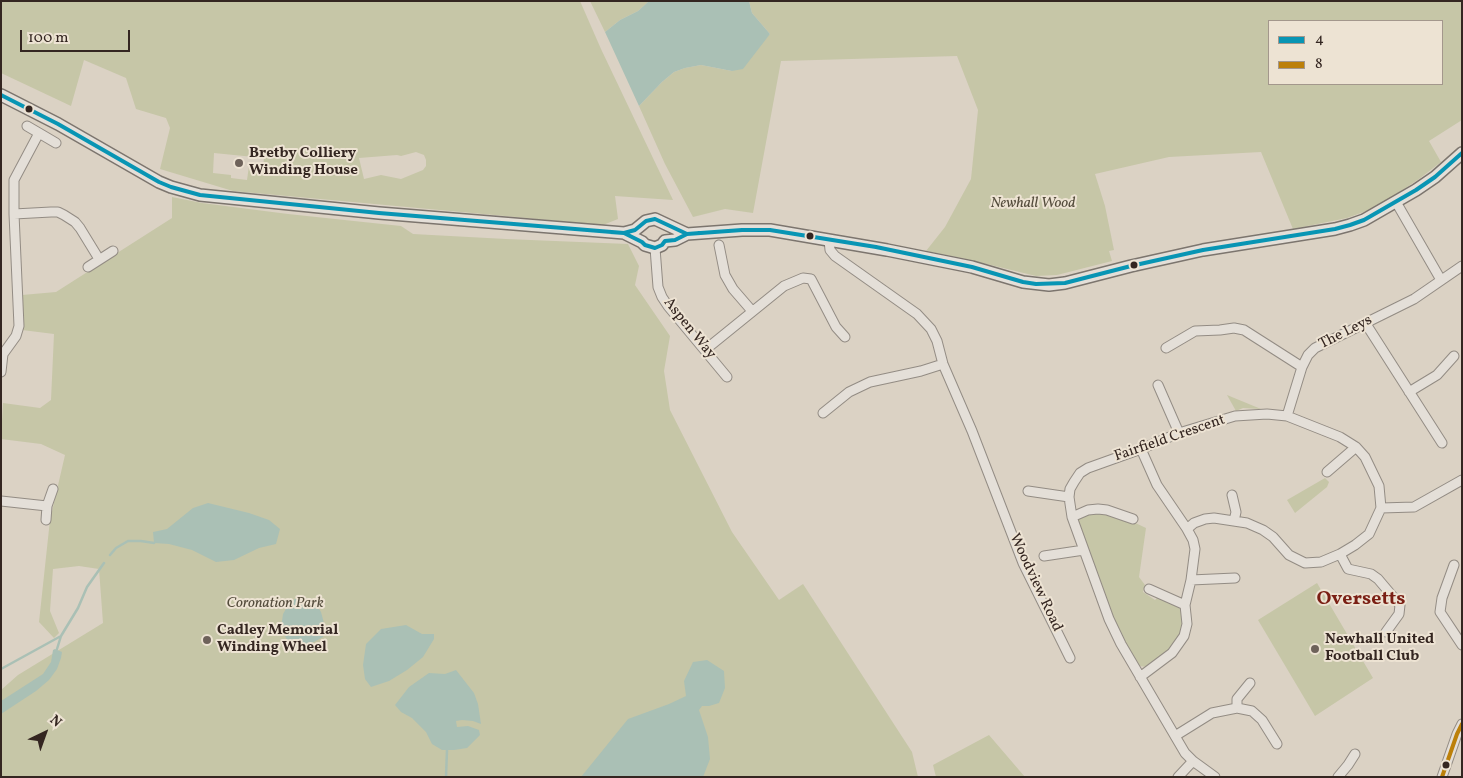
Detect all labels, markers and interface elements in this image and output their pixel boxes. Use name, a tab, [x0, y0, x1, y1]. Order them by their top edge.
scale bar	[22, 20, 132, 52]
legend	[1268, 20, 1443, 85]
text: 100 m	[28, 28, 68, 49]
text: 4	[1315, 29, 1324, 50]
text: 8	[1315, 54, 1323, 75]
unlabelled marker	[24, 104, 34, 114]
place label: Bretby Colliery Winding House	[249, 145, 358, 180]
marker: Bretby Colliery Winding House	[233, 157, 245, 169]
park label: Newhall Wood	[991, 195, 1075, 213]
unlabelled marker	[805, 231, 815, 241]
unlabelled marker	[1129, 260, 1139, 270]
street label: Aspen Way	[659, 295, 719, 363]
street label: The Leys	[1316, 312, 1376, 354]
street label: Fairfield Crescent	[1112, 412, 1228, 466]
street label: Woodview Road	[1004, 531, 1066, 635]
district label: Oversetts	[1316, 588, 1406, 612]
park label: Coronation Park	[226, 595, 324, 613]
place label: Cadley Memorial Winding Wheel	[217, 622, 338, 657]
place label: Newhall United Football Club	[1325, 631, 1434, 666]
marker: Cadley Memorial Winding Wheel	[201, 634, 213, 646]
marker: Newhall United Football Club	[1309, 643, 1321, 655]
north arrow	[20, 708, 70, 758]
text: N	[45, 711, 66, 732]
unlabelled marker	[1441, 760, 1451, 770]

